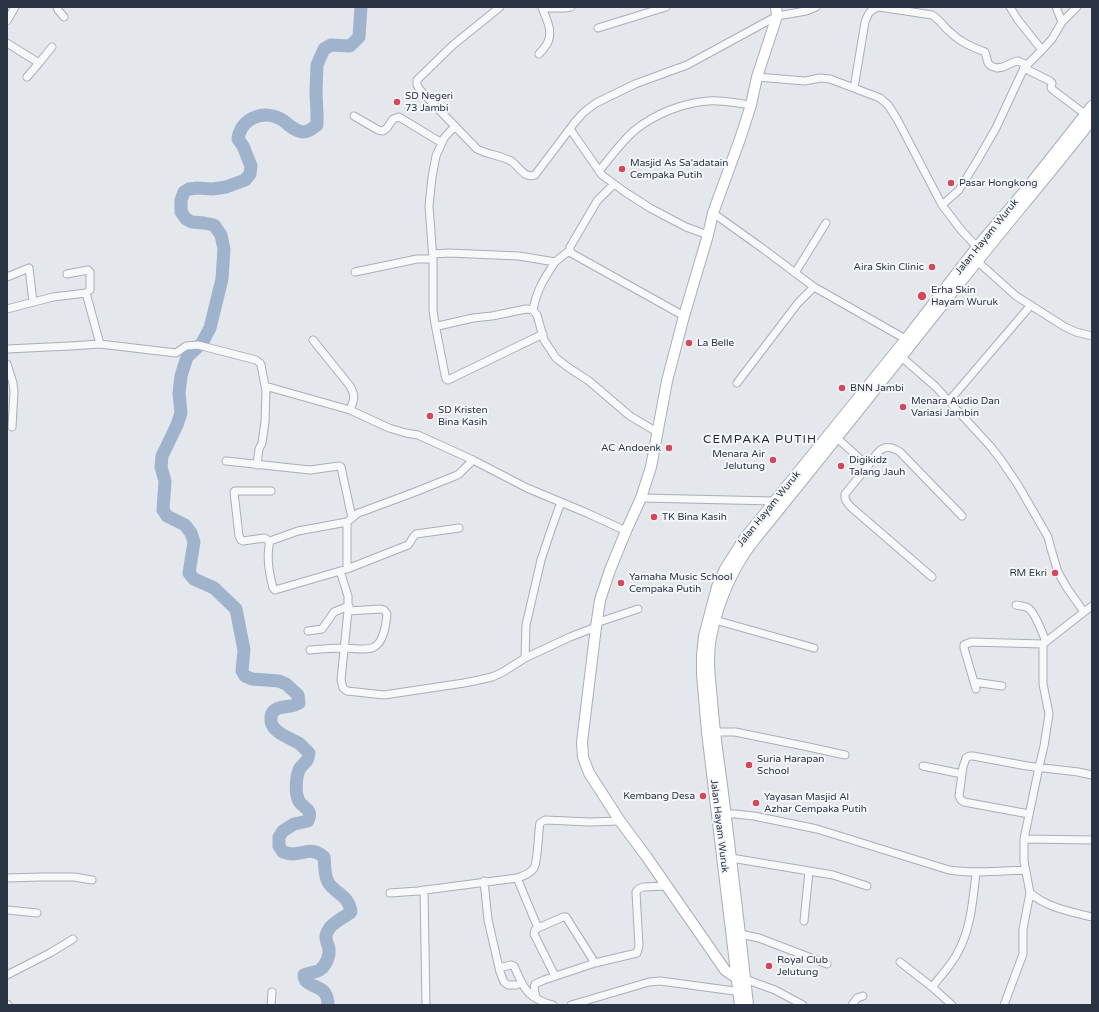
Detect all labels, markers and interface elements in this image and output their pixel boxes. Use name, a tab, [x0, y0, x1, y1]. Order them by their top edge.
place label: SD Negeri 73 Jambi	[405, 90, 453, 114]
marker: SD Negeri 73 Jambi	[392, 97, 402, 107]
place label: Masjid As Sa'adatain Cempaka Putih	[630, 157, 728, 180]
marker: Masjid As Sa'adatain Cempaka Putih	[617, 164, 627, 174]
place label: Pasar Hongkong	[959, 177, 1038, 189]
marker: Pasar Hongkong	[946, 178, 956, 188]
street label: Jalan Hayam Wuruk	[953, 197, 1021, 277]
place label: Aira Skin Clinic	[854, 261, 924, 273]
marker: Aira Skin Clinic	[927, 262, 937, 272]
place label: Erha Skin Hayam Wuruk	[931, 284, 998, 308]
marker: Erha Skin Hayam Wuruk	[916, 290, 928, 302]
place label: La Belle	[697, 337, 734, 349]
marker: La Belle	[684, 338, 694, 348]
place label: BNN Jambi	[850, 382, 904, 394]
marker: BNN Jambi	[837, 383, 847, 393]
place label: Menara Audio Dan Variasi Jambin	[911, 395, 1000, 418]
marker: Menara Audio Dan Variasi Jambin	[898, 402, 908, 412]
place label: SD Kristen Bina Kasih	[438, 404, 488, 428]
marker: SD Kristen Bina Kasih	[425, 411, 435, 421]
district label: CEMPAKA PUTIH	[703, 433, 817, 447]
place label: AC Andoenk	[601, 442, 661, 454]
marker: AC Andoenk	[664, 443, 674, 453]
place label: Menara Air Jelutung	[712, 448, 765, 472]
place label: Digikidz Talang Jauh	[849, 454, 905, 478]
marker: Menara Air Jelutung	[768, 455, 778, 465]
marker: Digikidz Talang Jauh	[836, 461, 846, 471]
street label: Jalan Hayam Wuruk	[735, 469, 803, 549]
place label: TK Bina Kasih	[662, 511, 727, 523]
marker: TK Bina Kasih	[649, 512, 659, 522]
place label: RM Ekri	[1009, 567, 1047, 579]
marker: RM Ekri	[1050, 568, 1060, 578]
place label: Yamaha Music School Cempaka Putih	[629, 571, 732, 594]
marker: Yamaha Music School Cempaka Putih	[616, 578, 626, 588]
place label: Suria Harapan School	[757, 753, 824, 776]
marker: Suria Harapan School	[744, 760, 754, 770]
street label: Jalan Hayam Wuruk	[707, 779, 731, 873]
place label: Kembang Desa	[623, 790, 695, 802]
marker: Kembang Desa	[698, 791, 708, 801]
place label: Yayasan Masjid Al Azhar Cempaka Putih	[764, 791, 867, 814]
marker: Yayasan Masjid Al Azhar Cempaka Putih	[751, 798, 761, 808]
place label: Royal Club Jelutung	[777, 954, 828, 978]
marker: Royal Club Jelutung	[764, 961, 774, 971]

